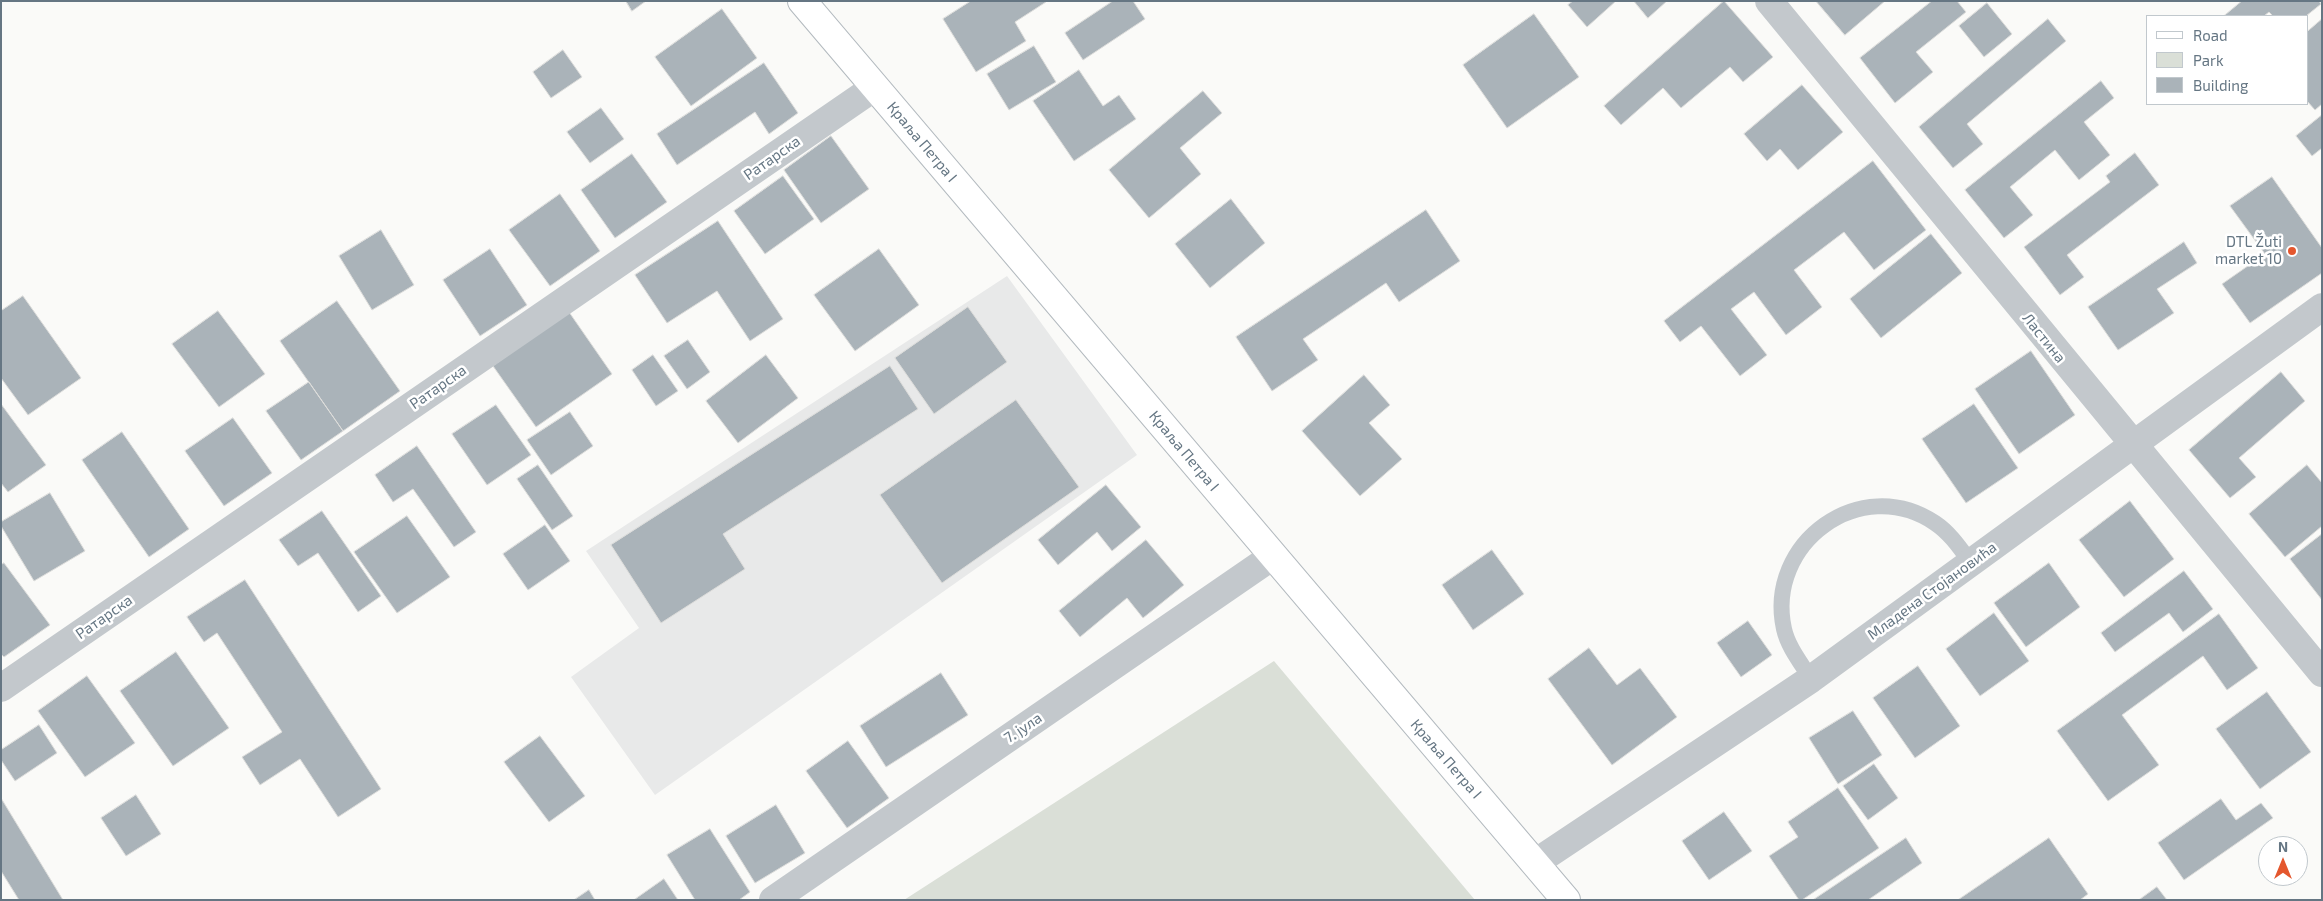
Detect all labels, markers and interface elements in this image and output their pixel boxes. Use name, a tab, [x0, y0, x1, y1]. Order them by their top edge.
legend	[2146, 15, 2308, 105]
text: Road	[2193, 26, 2228, 44]
text: Park	[2193, 51, 2224, 69]
text: Building	[2193, 76, 2248, 94]
street label: Краља Петра I	[883, 98, 961, 186]
street label: Ратарска	[740, 132, 804, 184]
place label: DTL Žuti market 10	[2215, 233, 2282, 268]
marker: DTL Žuti market 10	[2286, 245, 2298, 257]
street label: Ластина	[2019, 310, 2069, 366]
street label: Ратарска	[406, 361, 470, 413]
street label: Краља Петра I	[1145, 407, 1223, 495]
street label: Младена Стојановића	[1864, 538, 2000, 644]
street label: Ратарска	[72, 591, 136, 643]
street label: 7. јула	[1001, 709, 1045, 747]
street label: Краља Петра I	[1407, 716, 1485, 802]
north arrow	[2258, 836, 2308, 886]
text: N	[2278, 838, 2288, 855]

